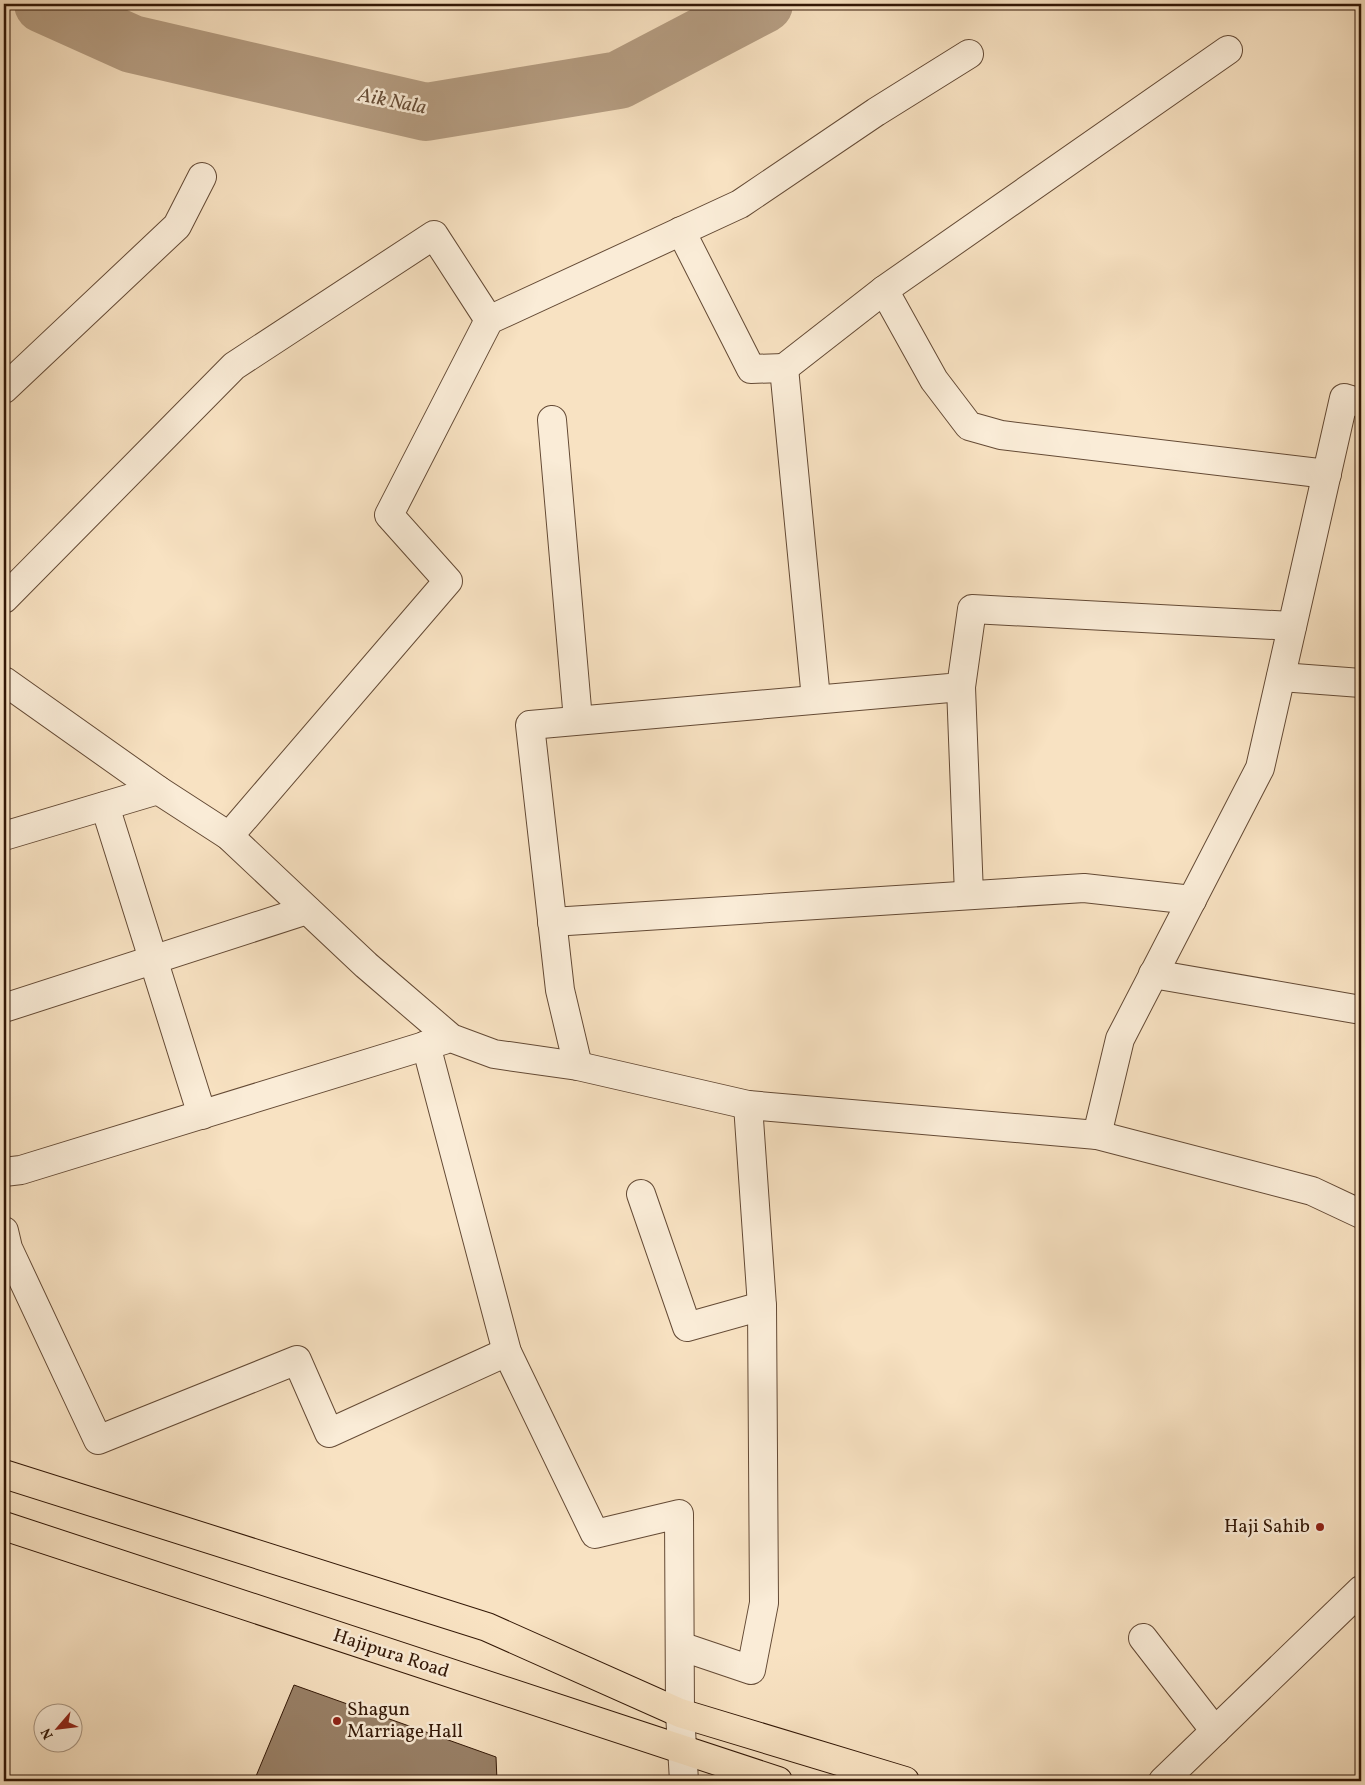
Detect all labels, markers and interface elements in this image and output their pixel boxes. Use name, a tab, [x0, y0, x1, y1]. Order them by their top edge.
water label: Aik Nala	[354, 81, 429, 122]
place label: Haji Sahib	[1224, 1514, 1310, 1540]
marker: Haji Sahib	[1314, 1521, 1326, 1533]
street label: Hajipura Road	[330, 1623, 452, 1685]
place label: Shagun Marriage Hall	[347, 1697, 463, 1745]
north arrow	[32, 1702, 82, 1752]
marker: Shagun Marriage Hall	[331, 1715, 343, 1727]
text: N	[37, 1724, 59, 1742]

